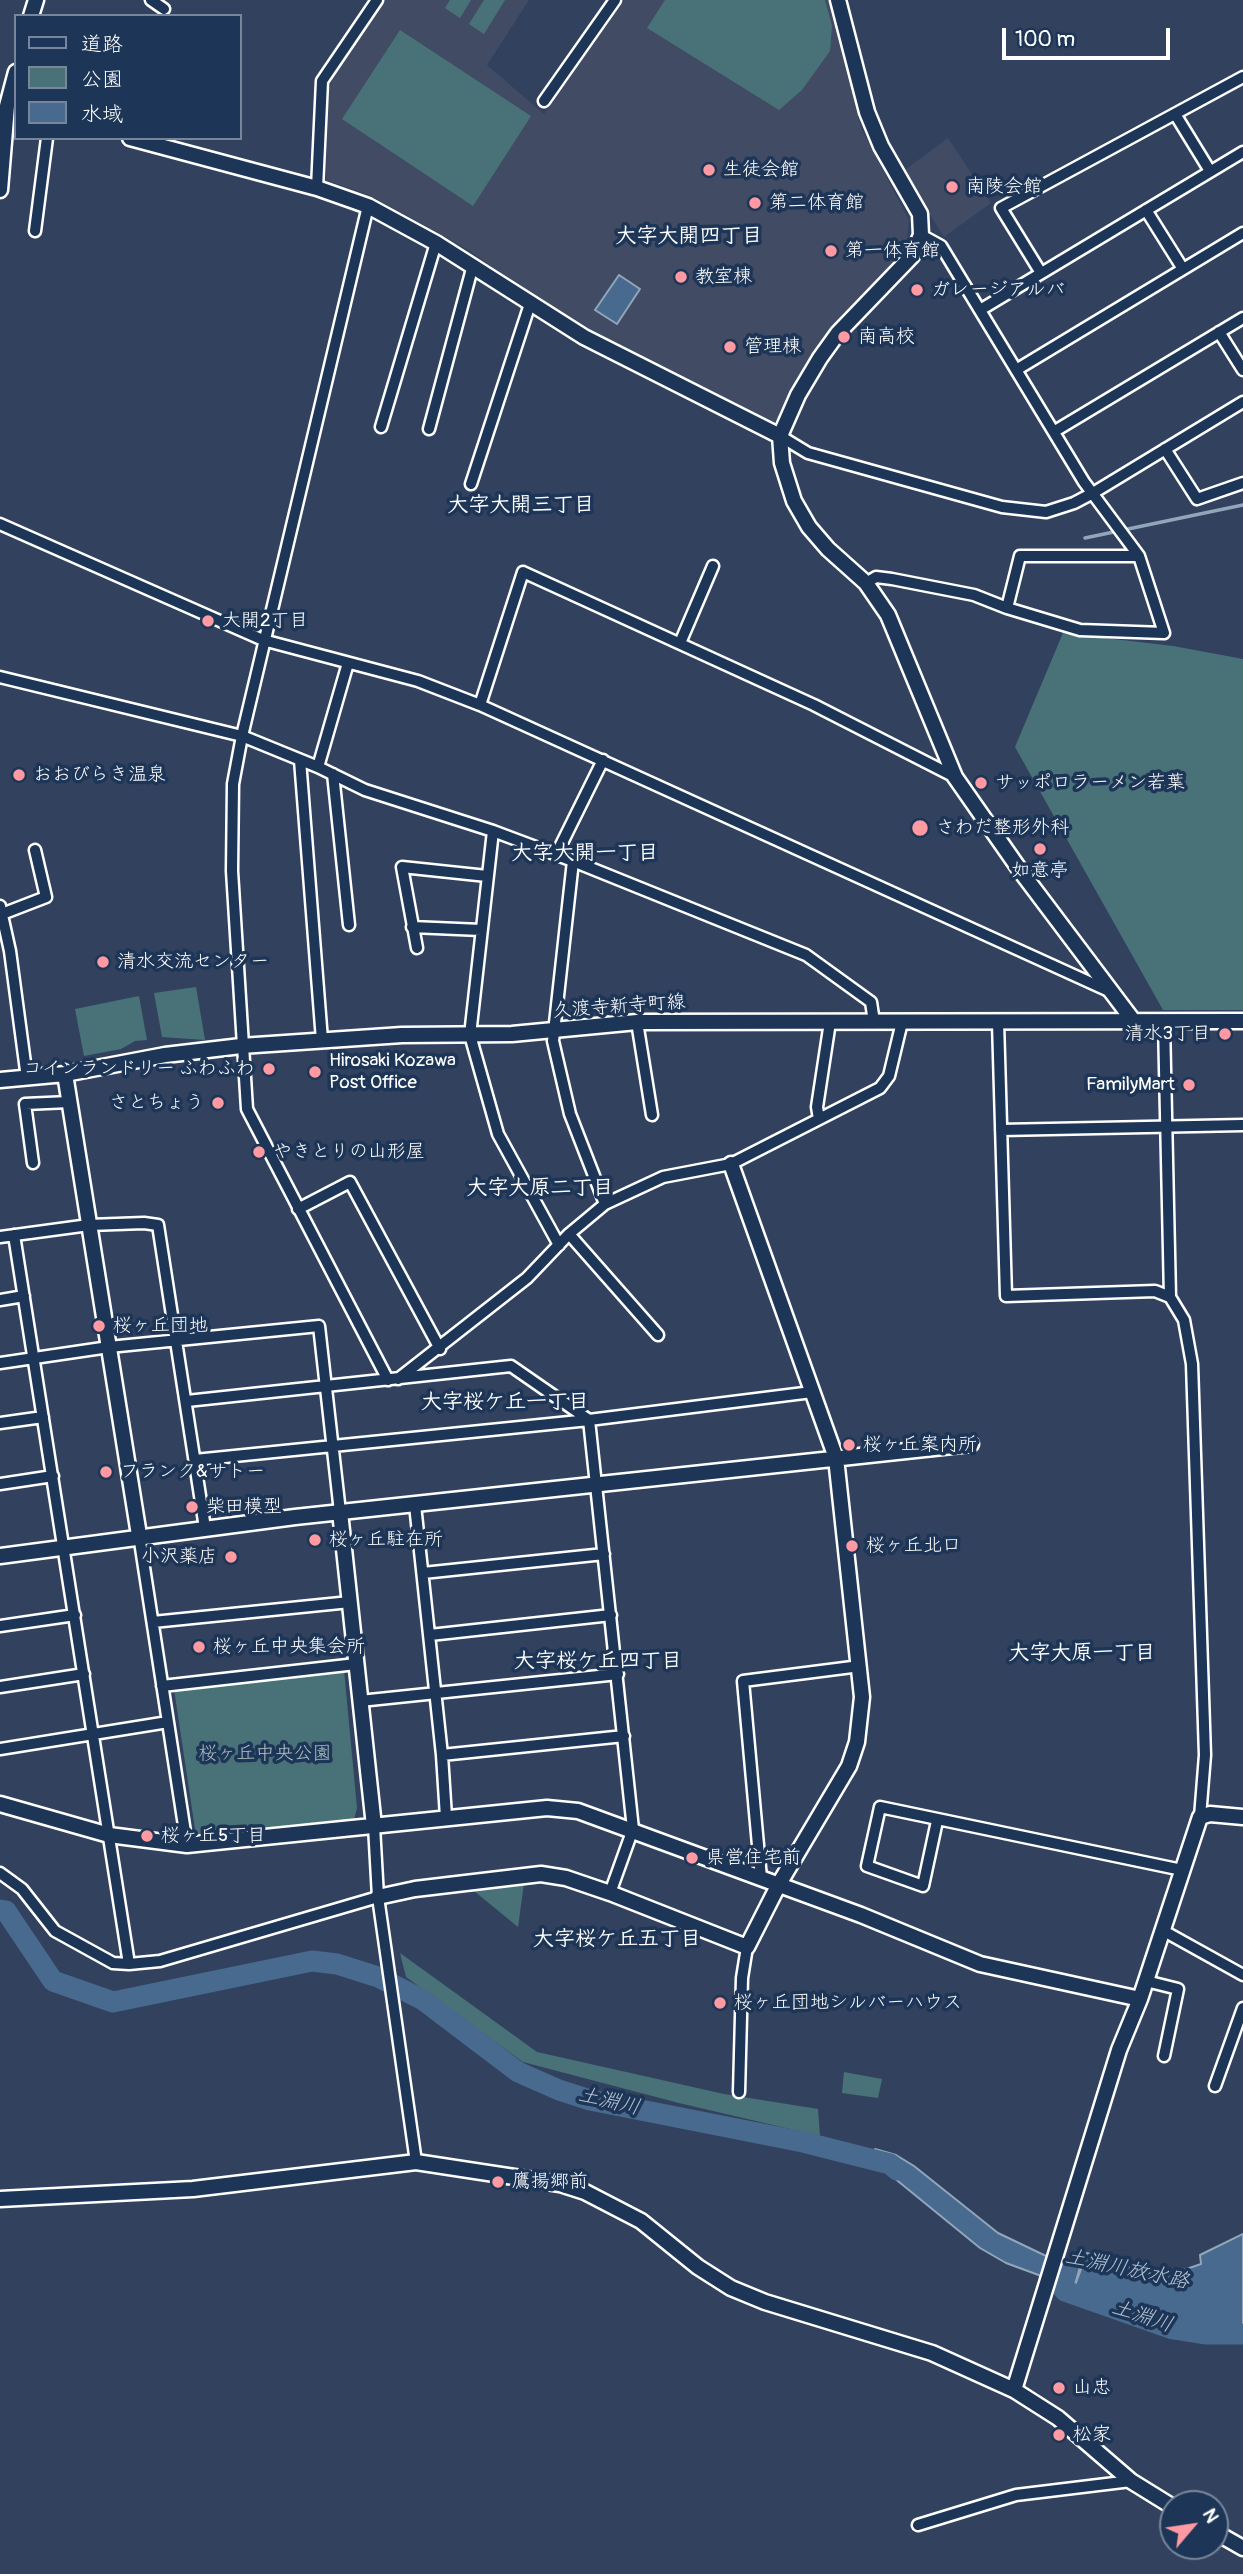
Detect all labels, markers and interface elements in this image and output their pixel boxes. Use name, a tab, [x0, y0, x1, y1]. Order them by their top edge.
legend	[14, 14, 242, 140]
scale bar	[1005, 14, 1173, 58]
text: 100 m	[1015, 26, 1075, 53]
text: 道路	[81, 31, 123, 58]
text: 公園	[81, 66, 123, 93]
text: 水域	[81, 101, 123, 128]
place label: 生徒会館	[723, 159, 799, 181]
marker: 生徒会館	[701, 162, 717, 178]
place label: 南陵会館	[966, 176, 1042, 198]
marker: 南陵会館	[944, 179, 960, 195]
place label: 第二体育館	[769, 192, 864, 214]
marker: 第二体育館	[747, 195, 763, 211]
district label: 大字大開四丁目	[616, 224, 762, 250]
place label: 第一体育館	[845, 240, 940, 262]
marker: 第一体育館	[823, 243, 839, 259]
place label: 教室棟	[695, 266, 752, 288]
marker: 教室棟	[673, 269, 689, 285]
place label: ガレージアルバ	[931, 279, 1065, 301]
marker: ガレージアルバ	[909, 282, 925, 298]
place label: 南高校	[858, 326, 915, 348]
marker: 南高校	[836, 329, 852, 345]
place label: 管理棟	[744, 336, 801, 358]
marker: 管理棟	[722, 339, 738, 355]
district label: 大字大開三丁目	[448, 493, 594, 519]
place label: 大開2丁目	[222, 610, 309, 632]
marker: 大開2丁目	[200, 613, 216, 629]
place label: おおびらき温泉	[33, 764, 166, 786]
marker: おおびらき温泉	[11, 767, 27, 783]
place label: サッポロラーメン若葉	[995, 772, 1185, 794]
marker: サッポロラーメン若葉	[973, 775, 989, 791]
place label: さわだ整形外科	[936, 817, 1069, 839]
marker: さわだ整形外科	[910, 818, 930, 838]
district label: 大字大開一丁目	[512, 841, 658, 867]
marker: 如意亭	[1032, 841, 1048, 857]
place label: 如意亭	[1012, 860, 1068, 882]
place label: 清水交流センター	[117, 951, 269, 973]
marker: 清水交流センター	[95, 954, 111, 970]
street label: 久渡寺新寺町線	[552, 991, 686, 1023]
place label: 清水3丁目	[1124, 1023, 1211, 1045]
marker: 清水3丁目	[1217, 1026, 1233, 1042]
place label: Hirosaki Kozawa Post Office	[329, 1050, 456, 1094]
place label: コインランドリー ふわふわ	[23, 1058, 255, 1080]
marker: コインランドリー ふわふわ	[261, 1061, 277, 1077]
marker: Hirosaki Kozawa Post Office	[307, 1064, 323, 1080]
place label: FamilyMart	[1086, 1074, 1175, 1096]
marker: FamilyMart	[1181, 1077, 1197, 1093]
place label: さとちょう	[109, 1092, 204, 1114]
marker: さとちょう	[210, 1095, 226, 1111]
place label: やきとりの山形屋	[273, 1141, 425, 1163]
marker: やきとりの山形屋	[251, 1144, 267, 1160]
district label: 大字大原二丁目	[467, 1176, 613, 1202]
place label: 桜ヶ丘団地	[113, 1315, 208, 1337]
marker: 桜ヶ丘団地	[91, 1318, 107, 1334]
district label: 大字桜ケ丘一丁目	[421, 1390, 589, 1416]
place label: 桜ヶ丘案内所	[863, 1434, 977, 1456]
marker: 桜ヶ丘案内所	[841, 1437, 857, 1453]
place label: フランク&サトー	[120, 1461, 265, 1483]
marker: フランク&サトー	[98, 1464, 114, 1480]
place label: 柴田模型	[206, 1496, 282, 1518]
marker: 柴田模型	[184, 1499, 200, 1515]
place label: 桜ヶ丘駐在所	[329, 1529, 443, 1551]
marker: 桜ヶ丘駐在所	[307, 1532, 323, 1548]
place label: 桜ヶ丘北口	[866, 1535, 961, 1557]
marker: 桜ヶ丘北口	[844, 1538, 860, 1554]
place label: 小沢薬店	[141, 1546, 217, 1568]
marker: 小沢薬店	[223, 1549, 239, 1565]
place label: 桜ヶ丘中央集会所	[213, 1636, 365, 1658]
marker: 桜ヶ丘中央集会所	[191, 1639, 207, 1655]
district label: 大字大原一丁目	[1009, 1641, 1155, 1667]
district label: 大字桜ケ丘四丁目	[514, 1649, 682, 1675]
park label: 桜ヶ丘中央公園	[199, 1743, 331, 1765]
place label: 桜ヶ丘5丁目	[161, 1825, 266, 1847]
marker: 桜ヶ丘5丁目	[139, 1828, 155, 1844]
place label: 県営住宅前	[706, 1847, 801, 1869]
marker: 県営住宅前	[684, 1850, 700, 1866]
district label: 大字桜ケ丘五丁目	[533, 1927, 701, 1953]
place label: 桜ヶ丘団地シルバーハウス	[734, 1992, 962, 2014]
marker: 桜ヶ丘団地シルバーハウス	[712, 1995, 728, 2011]
water label: 土淵川	[575, 2083, 643, 2121]
place label: 鷹揚郷前	[512, 2171, 588, 2193]
marker: 鷹揚郷前	[490, 2174, 506, 2190]
water label: 土淵川放水路	[1063, 2245, 1191, 2295]
water label: 土淵川	[1108, 2295, 1176, 2339]
place label: 山忠	[1073, 2377, 1111, 2399]
marker: 山忠	[1051, 2380, 1067, 2396]
place label: 松家	[1073, 2424, 1111, 2446]
marker: 松家	[1051, 2427, 1067, 2443]
north arrow	[1159, 2490, 1229, 2560]
text: N	[1197, 2504, 1224, 2527]

